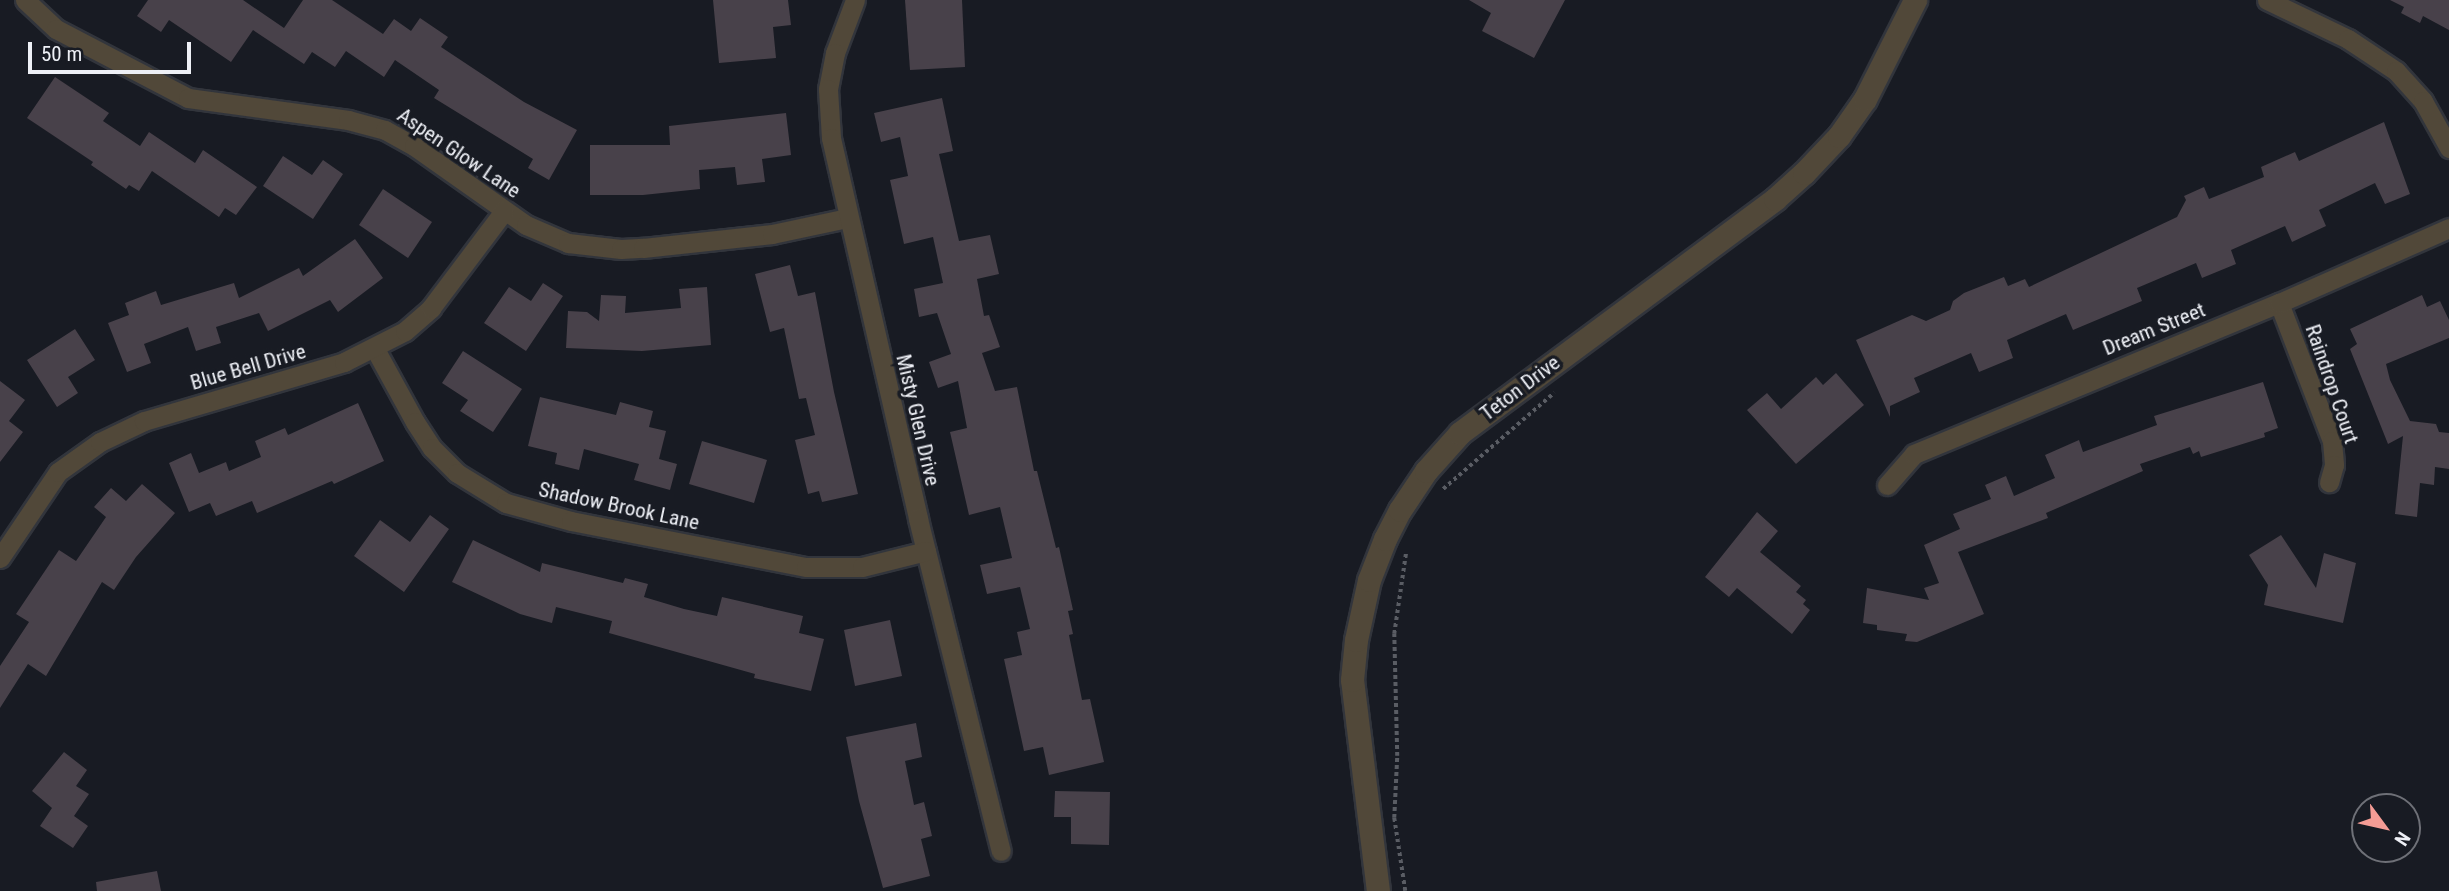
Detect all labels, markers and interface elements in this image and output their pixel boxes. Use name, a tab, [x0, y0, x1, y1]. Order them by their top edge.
scale bar	[32, 28, 194, 72]
text: 50 m	[41, 42, 82, 66]
street label: Aspen Glow Lane	[393, 103, 525, 203]
street label: Dream Street	[2099, 297, 2209, 361]
street label: Raindrop Court	[2300, 321, 2364, 447]
street label: Blue Bell Drive	[187, 339, 309, 395]
street label: Teton Drive	[1475, 350, 1565, 426]
street label: Misty Glen Drive	[891, 352, 945, 488]
street label: Shadow Brook Lane	[536, 477, 702, 535]
north arrow	[2351, 793, 2421, 863]
text: N	[2390, 827, 2415, 850]

